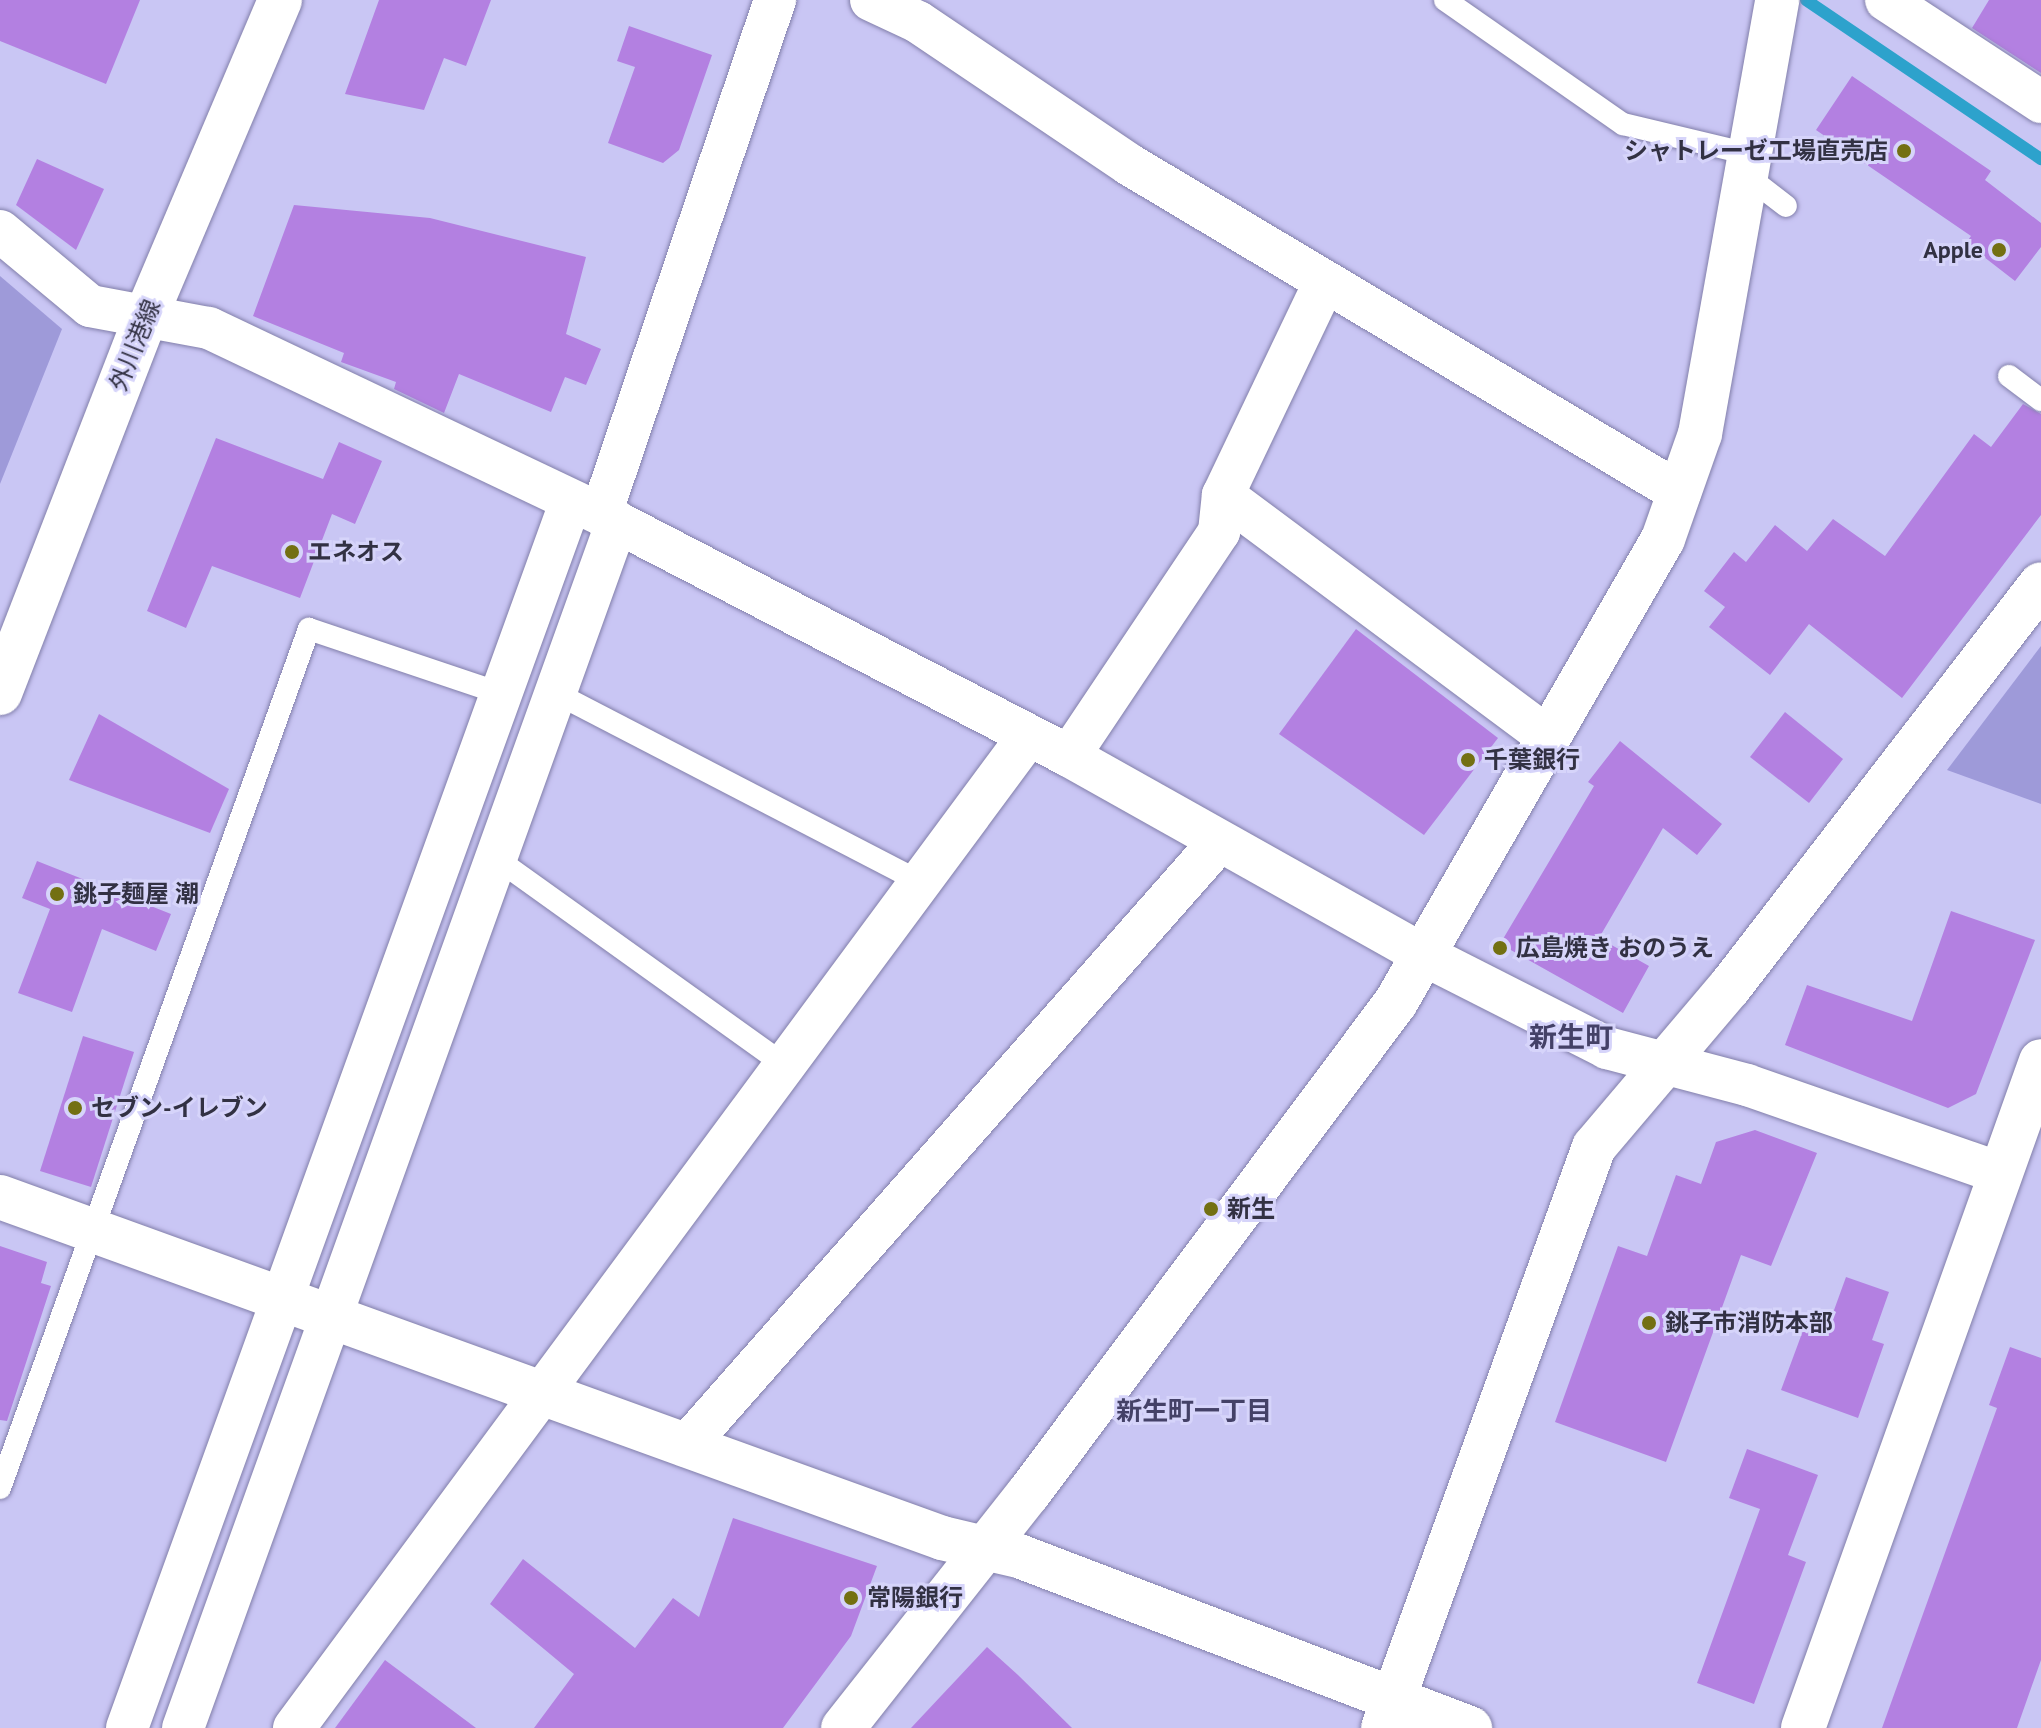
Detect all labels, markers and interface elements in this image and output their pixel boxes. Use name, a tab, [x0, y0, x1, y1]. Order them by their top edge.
place label: シャトレーゼ工場直売店	[1624, 137, 1888, 165]
marker: シャトレーゼ工場直売店	[1895, 142, 1913, 160]
place label: Apple	[1923, 236, 1983, 264]
marker: Apple	[1990, 241, 2008, 259]
street label: 外川港線	[104, 295, 166, 395]
place label: エネオス	[308, 538, 404, 566]
marker: エネオス	[283, 543, 301, 561]
place label: 千葉銀行	[1484, 746, 1580, 774]
marker: 千葉銀行	[1459, 751, 1477, 769]
place label: 銚子麺屋 潮	[73, 880, 199, 908]
marker: 銚子麺屋 潮	[48, 885, 66, 903]
place label: 広島焼き おのうえ	[1516, 934, 1714, 962]
marker: 広島焼き おのうえ	[1491, 939, 1509, 957]
district label: 新生町	[1529, 1020, 1613, 1054]
place label: セブン-イレブン	[91, 1094, 268, 1122]
marker: セブン-イレブン	[66, 1099, 84, 1117]
place label: 新生	[1227, 1195, 1275, 1223]
marker: 新生	[1202, 1200, 1220, 1218]
place label: 銚子市消防本部	[1665, 1309, 1833, 1337]
marker: 銚子市消防本部	[1640, 1314, 1658, 1332]
district label: 新生町一丁目	[1116, 1395, 1272, 1427]
place label: 常陽銀行	[867, 1584, 963, 1612]
marker: 常陽銀行	[842, 1589, 860, 1607]

